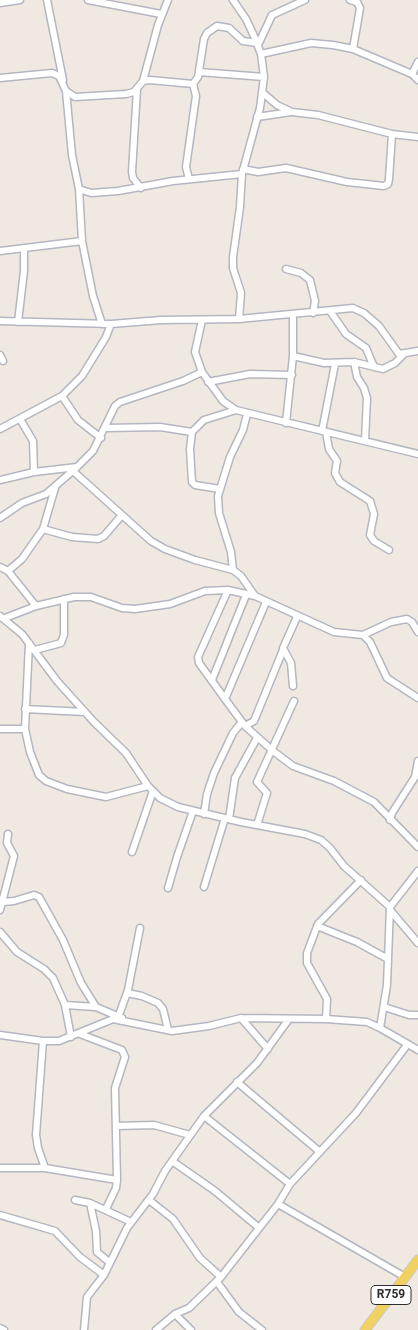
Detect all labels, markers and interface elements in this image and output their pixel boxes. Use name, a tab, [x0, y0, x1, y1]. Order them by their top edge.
road number: R759	[371, 1286, 411, 1304]

